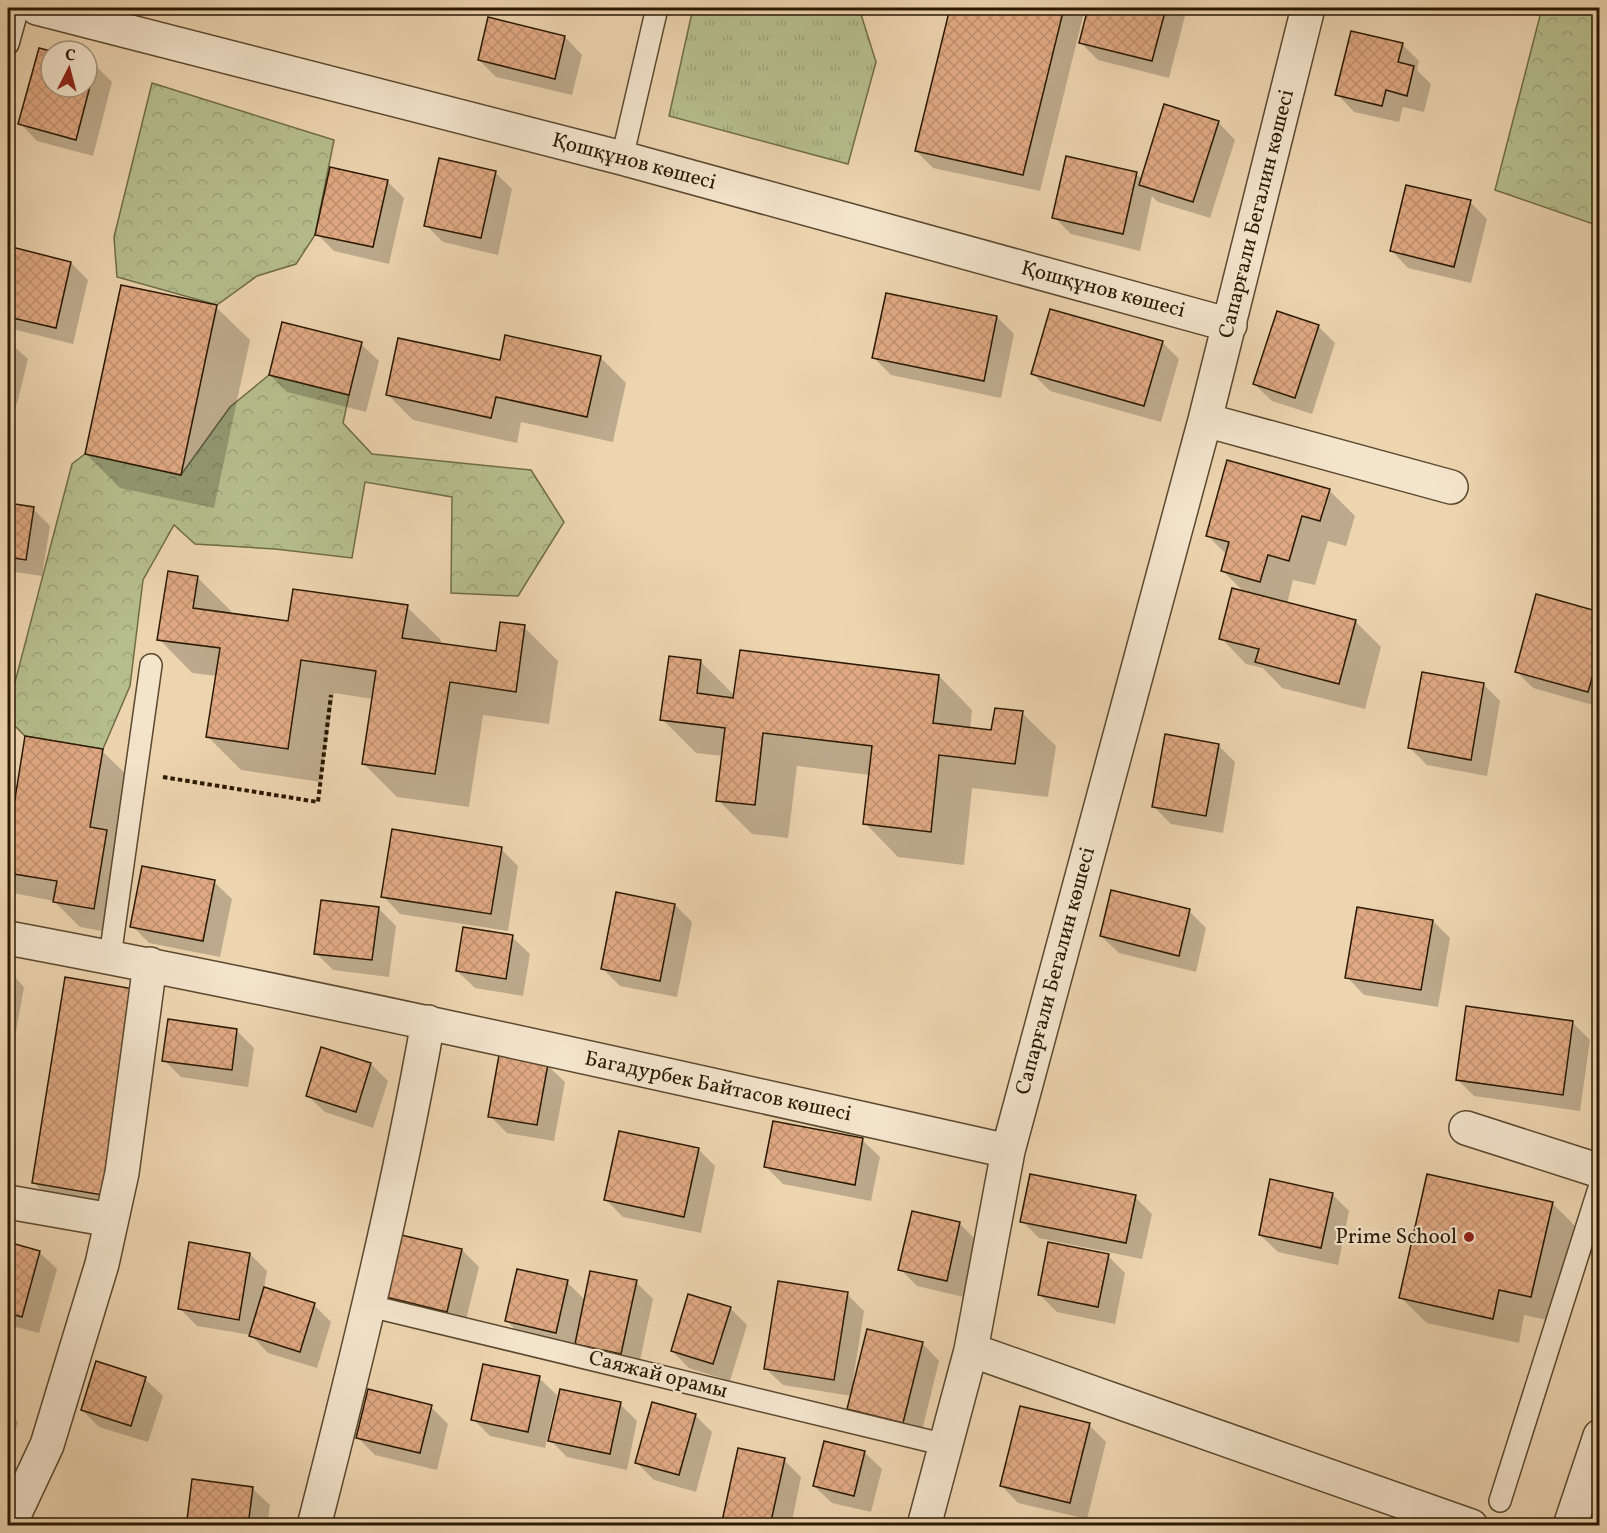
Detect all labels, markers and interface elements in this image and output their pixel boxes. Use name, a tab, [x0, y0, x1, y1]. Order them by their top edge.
north arrow	[39, 39, 99, 99]
text: С	[64, 45, 77, 68]
street label: Сапарғали Бегалин көшесі	[1212, 87, 1302, 341]
street label: Қошқұнов көшесі	[549, 126, 719, 198]
street label: Қошқұнов көшесі	[1018, 254, 1188, 326]
street label: Сапарғали Бегалин көшесі	[1009, 844, 1103, 1098]
street label: Багадурбек Байтасов көшесі	[582, 1045, 854, 1129]
place label: Prime School	[1336, 1223, 1457, 1252]
marker: Prime School	[1462, 1230, 1476, 1244]
street label: Саяжай орамы	[586, 1344, 731, 1406]

